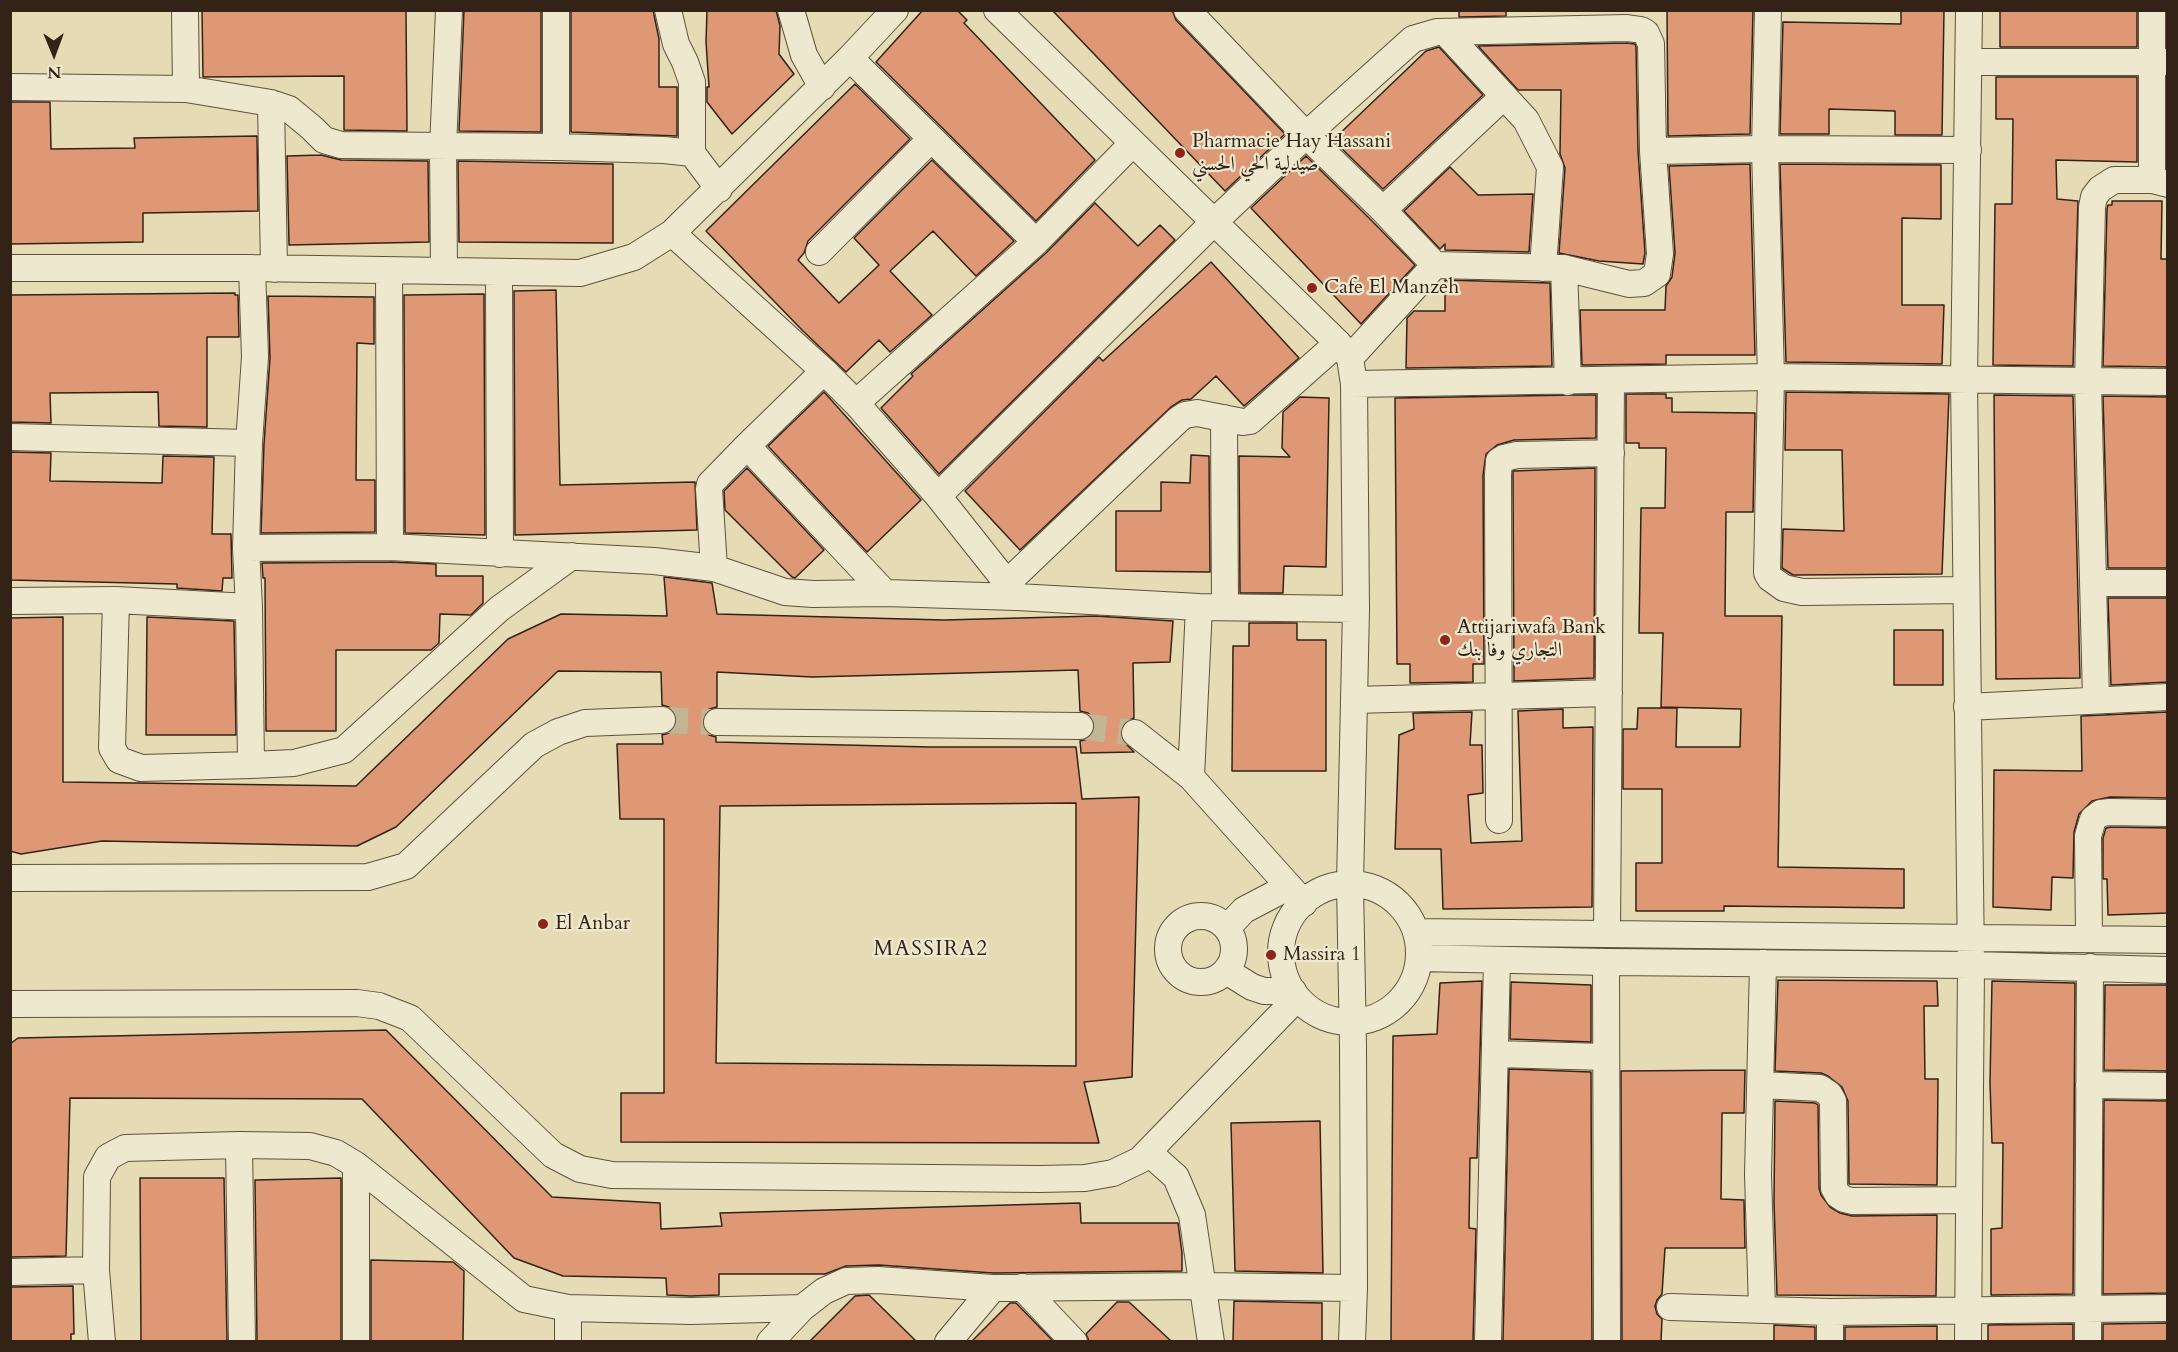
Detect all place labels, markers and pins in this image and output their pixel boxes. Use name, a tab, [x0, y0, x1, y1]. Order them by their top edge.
place label: Pharmacie Hay Hassani صيدلية الحي الحسني	[1192, 130, 1391, 177]
marker: Pharmacie Hay Hassani صيدلية الحي الحسني	[1173, 146, 1187, 160]
place label: Cafe El Manzeh	[1324, 276, 1459, 300]
marker: Cafe El Manzeh	[1305, 281, 1319, 295]
place label: Attijariwafa Bank التجاري وفا بنك	[1457, 616, 1606, 663]
marker: Attijariwafa Bank التجاري وفا بنك	[1438, 633, 1452, 647]
place label: El Anbar	[555, 912, 630, 936]
marker: El Anbar	[536, 917, 550, 931]
place label: Massira 1	[1283, 943, 1361, 967]
marker: Massira 1	[1264, 948, 1278, 962]

